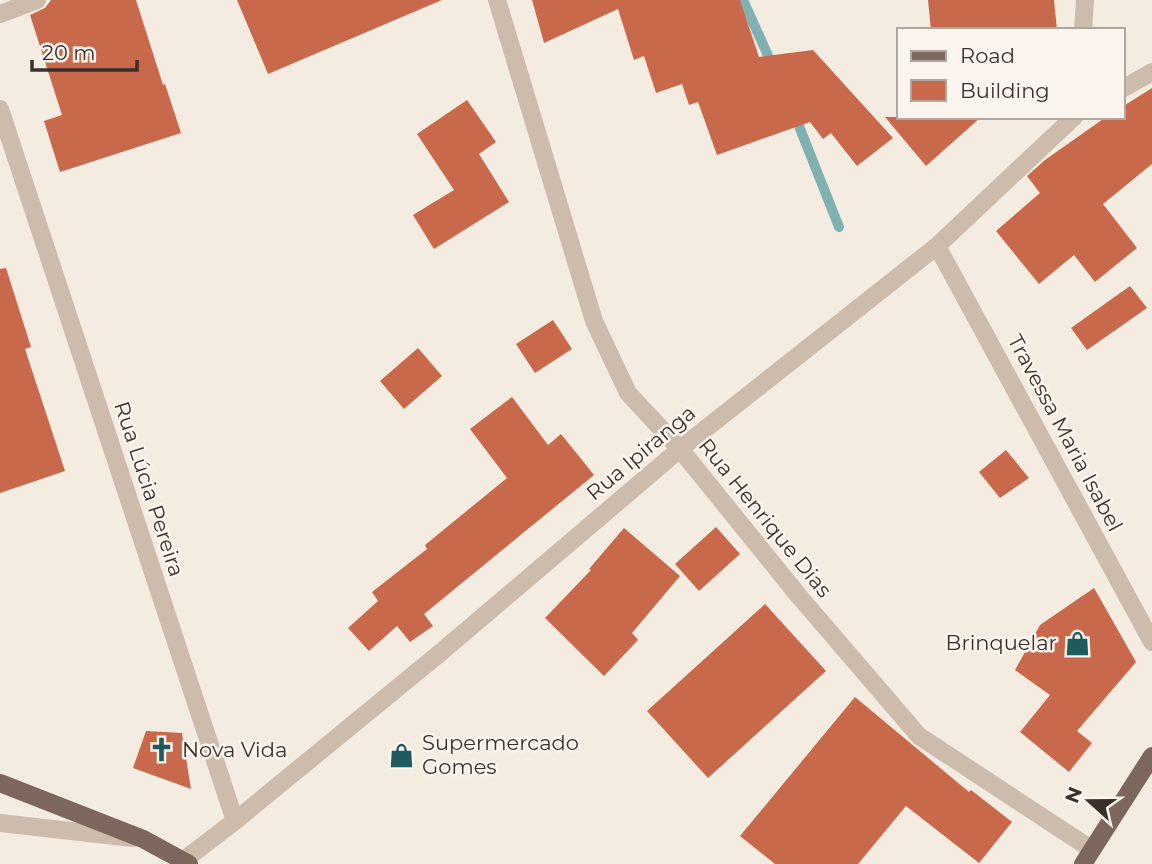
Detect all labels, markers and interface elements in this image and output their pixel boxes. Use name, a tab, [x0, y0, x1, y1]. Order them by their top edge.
scale bar	[32, 28, 136, 72]
legend	[897, 28, 1124, 119]
text: 20 m	[42, 40, 96, 65]
text: Road	[960, 43, 1015, 68]
text: Building	[960, 78, 1050, 103]
street label: Travessa Maria Isabel	[1003, 330, 1128, 536]
street label: Rua Lúcia Pereira	[109, 398, 190, 580]
street label: Rua Ipiranga	[581, 400, 700, 505]
street label: Rua Henrique Dias	[694, 433, 837, 602]
shop icon: Brinquelar	[1063, 629, 1091, 657]
place label: Brinquelar	[946, 630, 1057, 655]
place label: Supermercado Gomes	[422, 730, 579, 779]
church icon: Nova Vida	[148, 736, 176, 764]
place label: Nova Vida	[182, 737, 287, 762]
shop icon: Supermercado Gomes	[388, 741, 416, 769]
north arrow	[1054, 766, 1124, 836]
text: N	[1060, 784, 1087, 806]

